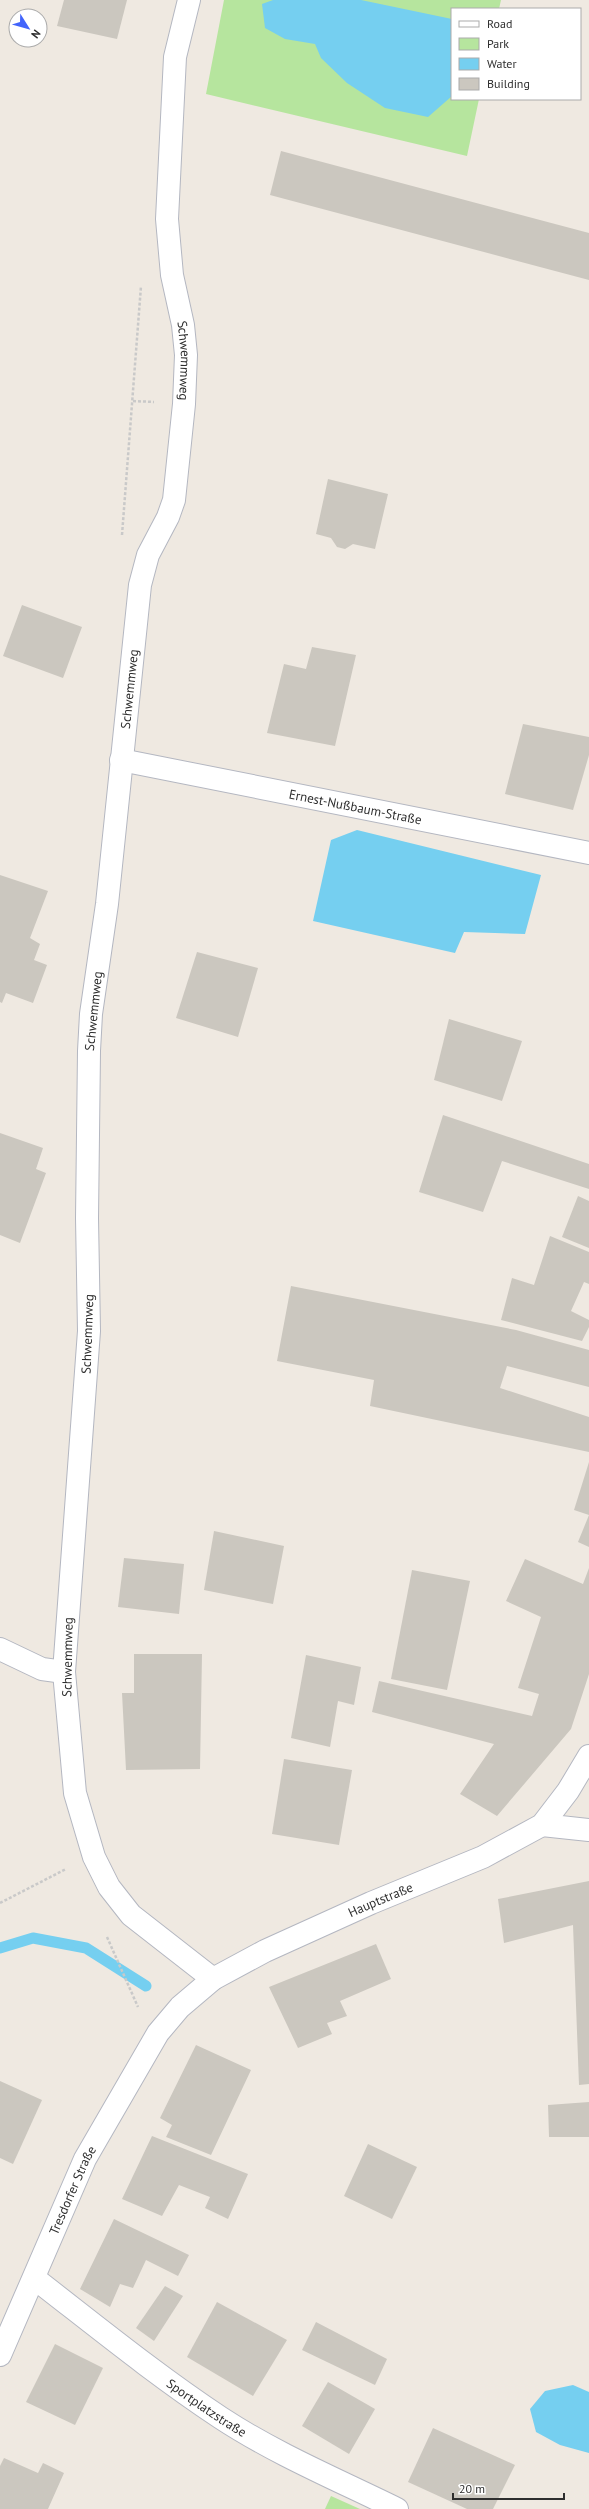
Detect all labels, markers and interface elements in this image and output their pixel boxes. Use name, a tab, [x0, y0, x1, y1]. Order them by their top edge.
north arrow	[8, 8, 48, 48]
legend	[451, 8, 581, 100]
text: Road	[487, 16, 512, 31]
text: N	[28, 27, 44, 41]
text: Park	[487, 36, 509, 51]
text: Water	[487, 56, 517, 71]
text: Building	[487, 76, 530, 91]
street label: Schwemmweg	[173, 319, 194, 401]
street label: Schwemmweg	[117, 648, 142, 730]
street label: Ernest-Nußbaum-Straße	[287, 786, 423, 829]
street label: Schwemmweg	[81, 970, 106, 1052]
street label: Schwemmweg	[78, 1294, 97, 1374]
street label: Schwemmweg	[58, 1617, 77, 1697]
street label: Hauptstraße	[345, 1879, 415, 1921]
street label: Tresdorfer Straße	[45, 2143, 100, 2237]
street label: Sportplatzstraße	[163, 2375, 250, 2441]
scale bar	[453, 2475, 564, 2501]
text: 20 m	[459, 2481, 485, 2496]

